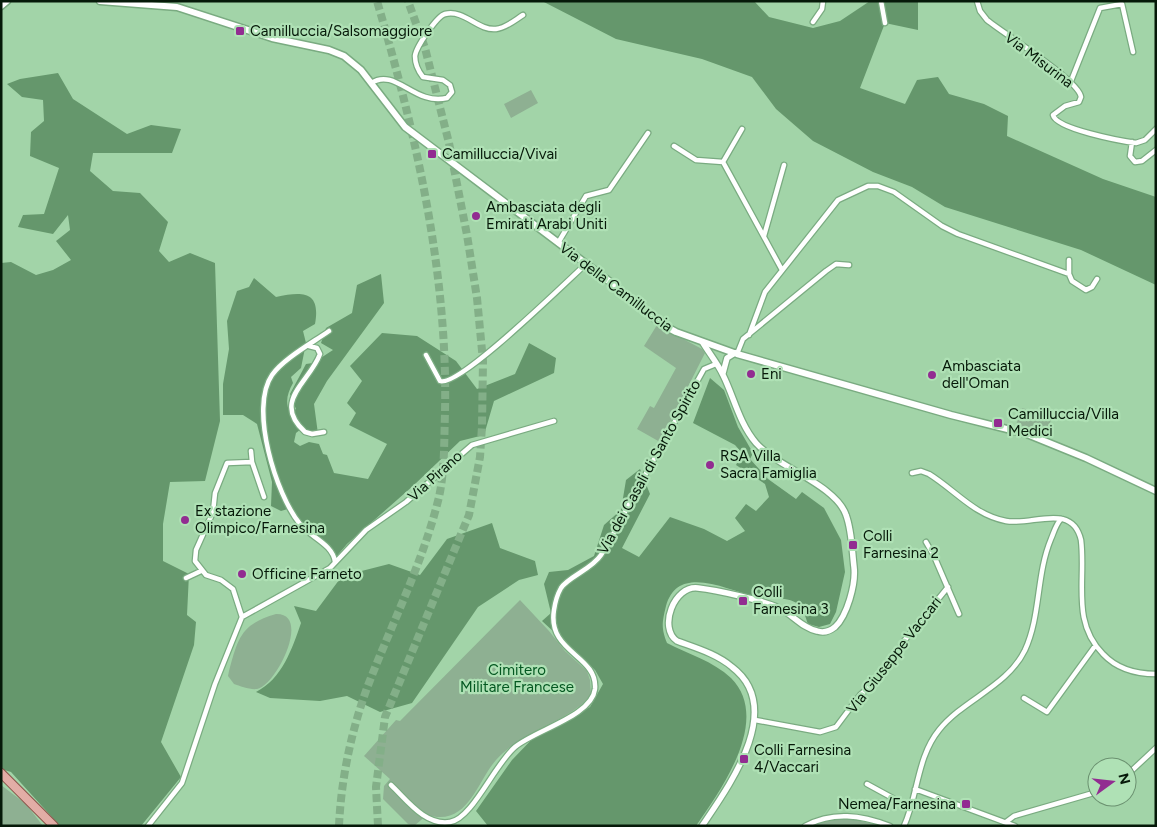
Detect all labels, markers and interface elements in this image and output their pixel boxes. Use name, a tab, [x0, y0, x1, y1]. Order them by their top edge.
place label: Camilluccia/Salsomaggiore	[250, 22, 432, 40]
marker: Camilluccia/Salsomaggiore	[234, 25, 246, 37]
street label: Via Misurina	[1001, 28, 1077, 92]
place label: Camilluccia/Vivai	[442, 145, 558, 163]
marker: Camilluccia/Vivai	[426, 148, 438, 160]
place label: Ambasciata degli Emirati Arabi Uniti	[486, 198, 607, 233]
marker: Ambasciata degli Emirati Arabi Uniti	[470, 210, 482, 222]
street label: Via della Camilluccia	[556, 239, 676, 335]
place label: Ambasciata dell'Oman	[942, 357, 1021, 392]
place label: Eni	[761, 365, 782, 383]
marker: Eni	[745, 368, 757, 380]
marker: Ambasciata dell'Oman	[926, 369, 938, 381]
street label: Via dei Casali di Santo Spirito	[593, 376, 705, 557]
place label: Camilluccia/Villa Medici	[1008, 405, 1119, 440]
marker: Camilluccia/Villa Medici	[992, 417, 1004, 429]
street label: Via Pirano	[404, 447, 466, 505]
place label: RSA Villa Sacra Famiglia	[720, 447, 817, 482]
marker: RSA Villa Sacra Famiglia	[704, 459, 716, 471]
place label: Ex stazione Olimpico/Farnesina	[195, 502, 325, 537]
marker: Ex stazione Olimpico/Farnesina	[179, 514, 191, 526]
place label: Colli Farnesina 2	[863, 527, 939, 562]
marker: Colli Farnesina 2	[847, 539, 859, 551]
place label: Officine Farneto	[252, 565, 362, 583]
marker: Officine Farneto	[236, 568, 248, 580]
place label: Colli Farnesina 3	[753, 583, 829, 618]
street label: Via Giuseppe Vaccari	[843, 593, 945, 717]
marker: Colli Farnesina 3	[737, 595, 749, 607]
park label: Cimitero Militare Francese	[460, 661, 574, 696]
place label: Colli Farnesina 4/Vaccari	[754, 741, 851, 776]
marker: Colli Farnesina 4/Vaccari	[738, 753, 750, 765]
north arrow	[1087, 757, 1137, 807]
text: N	[1114, 771, 1134, 786]
place label: Nemea/Farnesina	[838, 795, 956, 813]
marker: Nemea/Farnesina	[960, 798, 972, 810]

